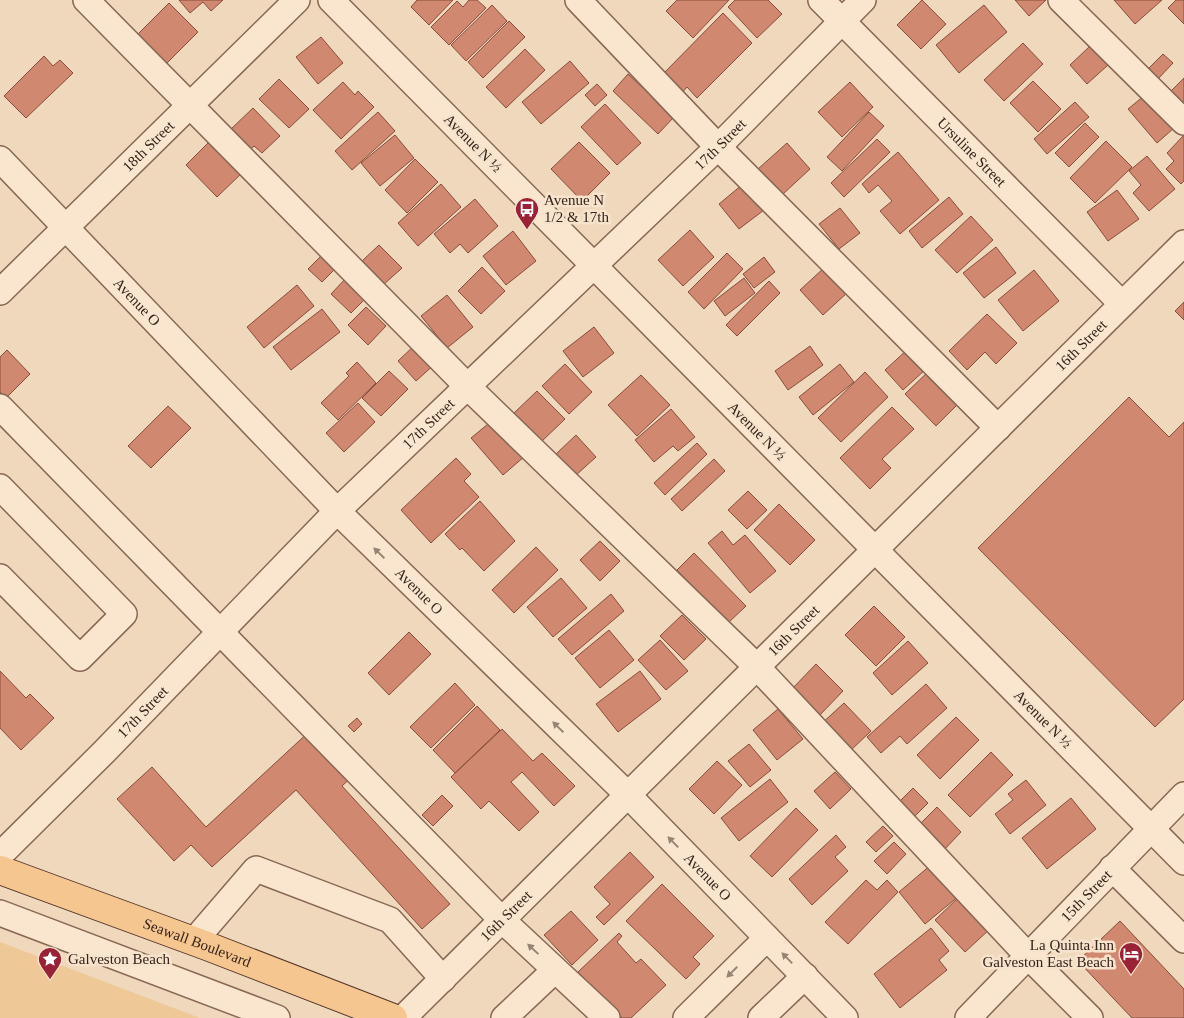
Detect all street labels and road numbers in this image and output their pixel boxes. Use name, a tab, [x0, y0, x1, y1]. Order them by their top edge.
street label: Avenue N ½	[441, 111, 505, 175]
street label: Ursuline Street	[934, 114, 1010, 190]
street label: 17th Street	[691, 115, 750, 173]
street label: 18th Street	[119, 117, 178, 175]
street label: Avenue O	[110, 275, 164, 329]
street label: 16th Street	[1052, 316, 1110, 374]
street label: 17th Street	[399, 395, 458, 452]
street label: Avenue N ½	[725, 399, 789, 463]
street label: Avenue O	[392, 564, 446, 618]
street label: 16th Street	[765, 601, 823, 659]
street label: 17th Street	[114, 682, 172, 741]
street label: Avenue N ½	[1011, 687, 1075, 751]
street label: Avenue O	[681, 850, 734, 904]
street label: 15th Street	[1058, 866, 1115, 925]
street label: 16th Street	[477, 887, 535, 945]
street label: Seawall Boulevard	[141, 915, 254, 970]

